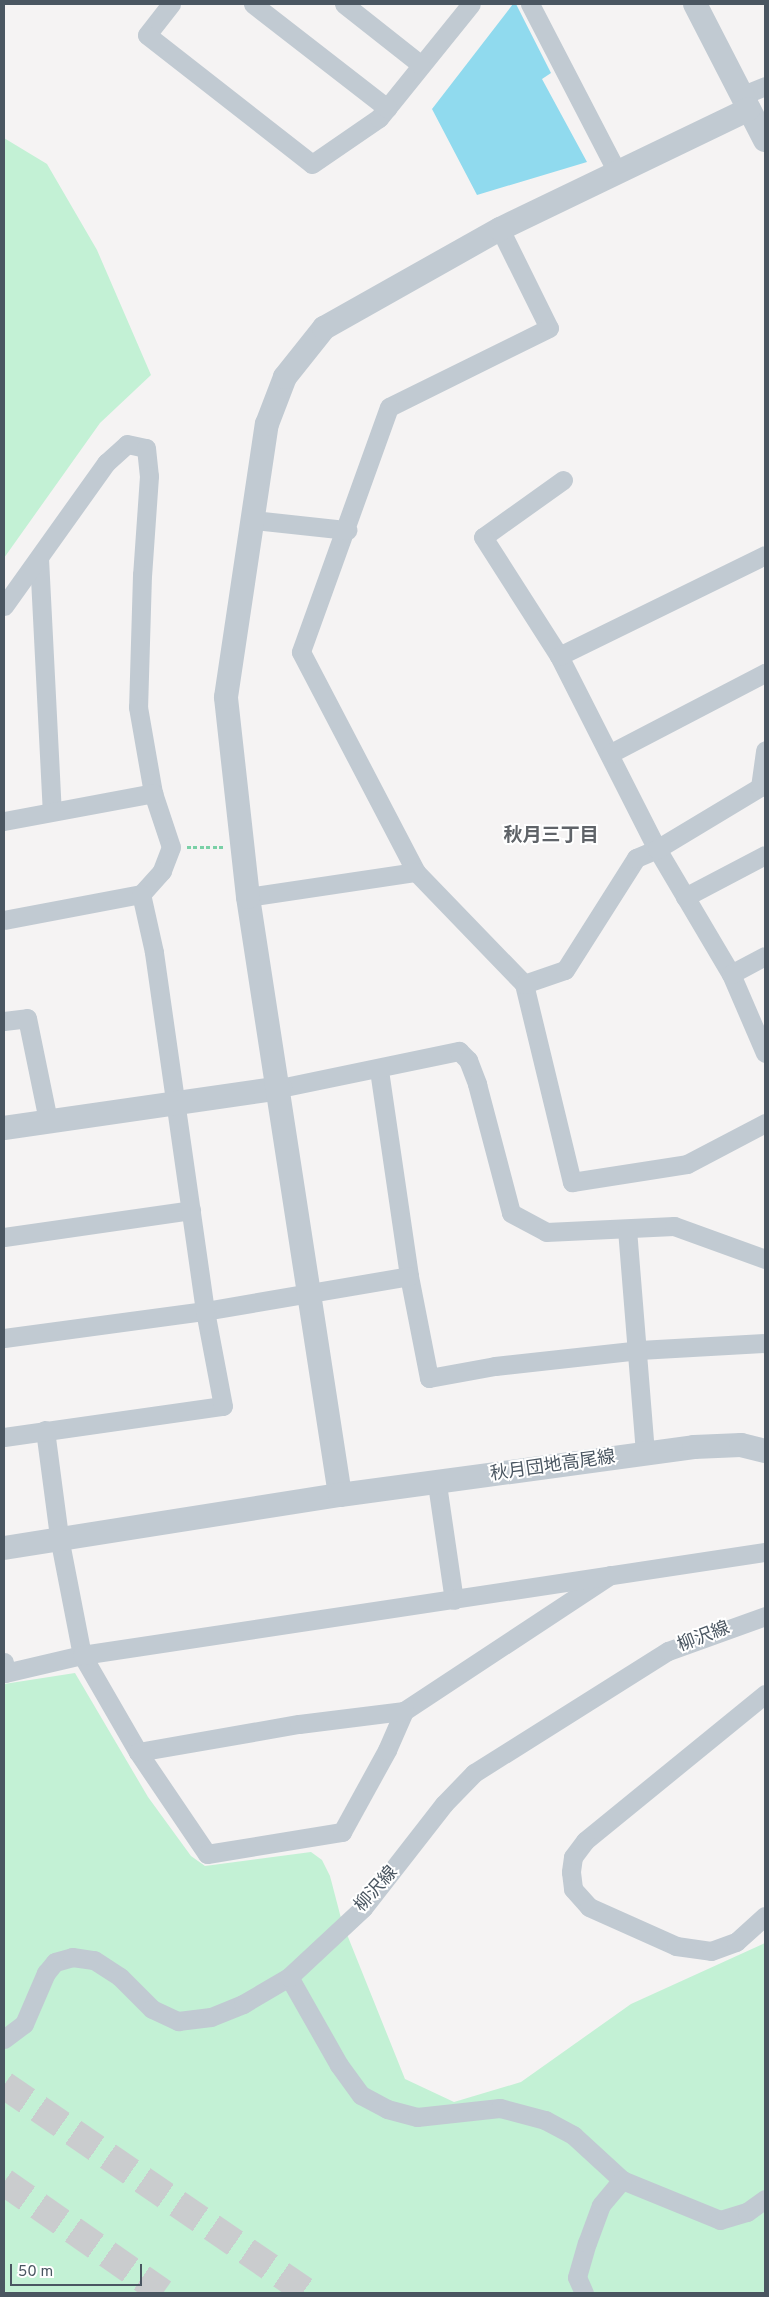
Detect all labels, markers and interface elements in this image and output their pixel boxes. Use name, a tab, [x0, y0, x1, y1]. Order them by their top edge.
district label: 秋月三丁目	[504, 826, 598, 848]
street label: 秋月団地高尾線	[489, 1448, 617, 1486]
street label: 柳沢線	[675, 1618, 733, 1658]
street label: 柳沢線	[351, 1863, 403, 1917]
scale bar	[12, 2254, 145, 2286]
text: 50 m	[18, 2263, 53, 2282]

